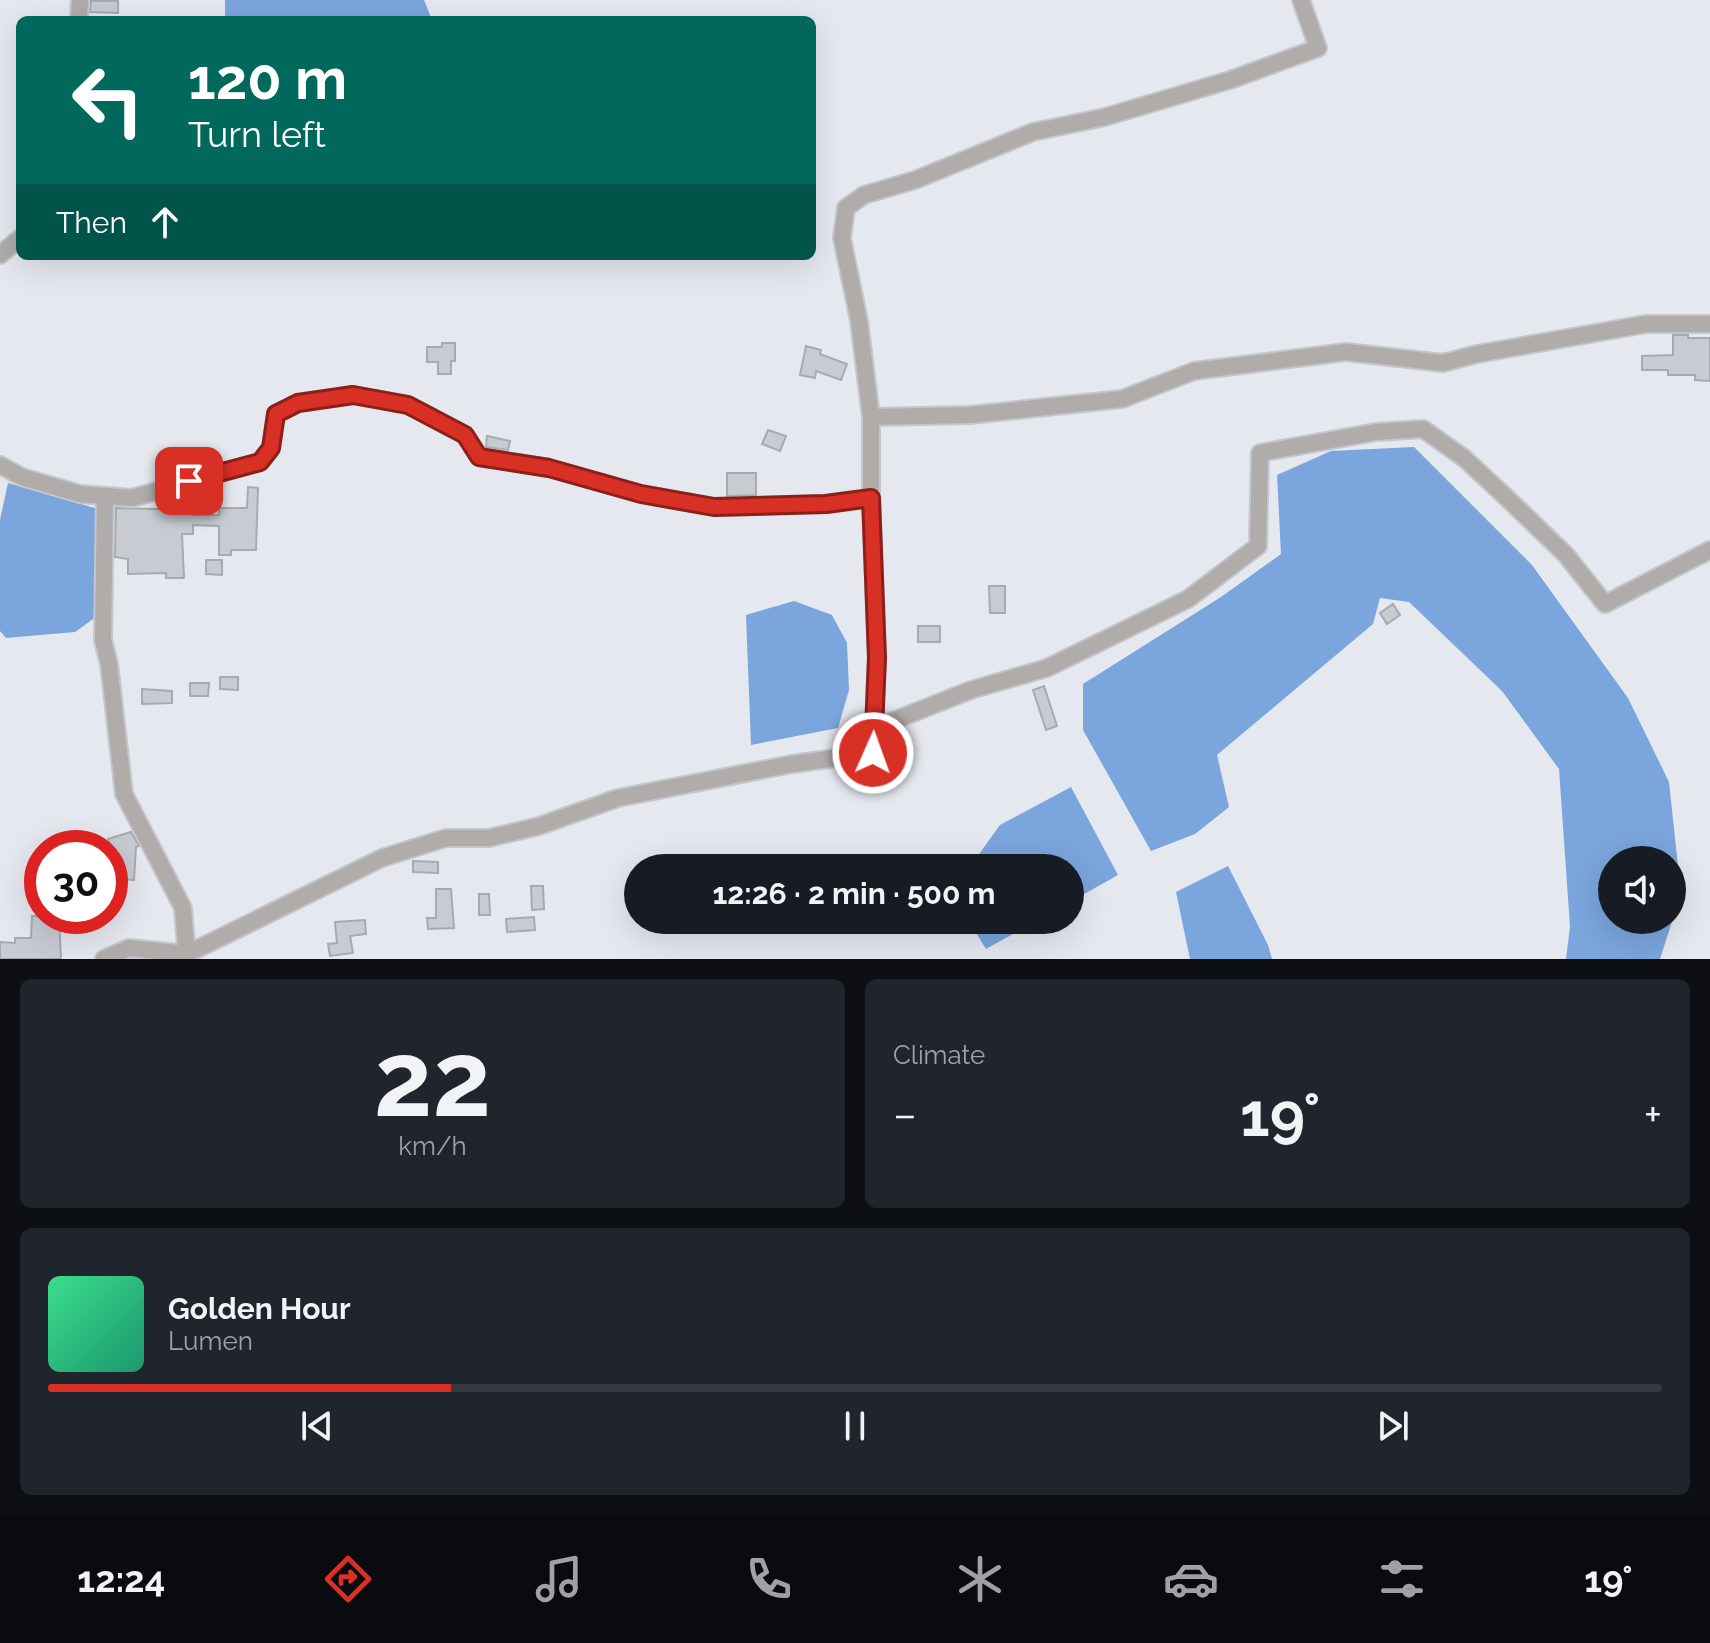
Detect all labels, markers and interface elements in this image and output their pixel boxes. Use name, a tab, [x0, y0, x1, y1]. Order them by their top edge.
text: 120 m	[188, 46, 347, 112]
icon: left	[56, 48, 160, 152]
text: Turn left	[188, 113, 326, 155]
icon: ahead	[143, 200, 187, 244]
text: Then	[56, 205, 127, 240]
pin	[155, 447, 223, 515]
icon: arrive	[167, 459, 211, 503]
position arrow	[831, 711, 915, 795]
speed limit sign: 30	[24, 830, 128, 934]
map controls	[1598, 846, 1686, 934]
button: sound	[1598, 846, 1686, 934]
text: 12:26 · 2 min · 500 m	[713, 876, 996, 911]
text: 22	[374, 1018, 491, 1140]
text: Climate	[893, 1040, 985, 1070]
text: 19°	[1240, 1080, 1320, 1150]
text: −	[893, 1089, 917, 1140]
text: +	[1644, 1089, 1662, 1140]
text: km/h	[398, 1131, 467, 1161]
text: Golden Hour	[168, 1291, 351, 1326]
text: Lumen	[168, 1326, 253, 1356]
icon: previous	[295, 1404, 339, 1448]
icon: pause	[833, 1404, 877, 1448]
icon: next	[1371, 1404, 1415, 1448]
icon: directions	[320, 1551, 376, 1607]
icon: music	[531, 1551, 587, 1607]
icon: phone	[741, 1551, 797, 1607]
icon: climate	[952, 1551, 1008, 1607]
icon: car	[1163, 1551, 1219, 1607]
icon: filters	[1374, 1551, 1430, 1607]
text: 12:24	[77, 1558, 165, 1600]
text: 19°	[1584, 1558, 1633, 1600]

